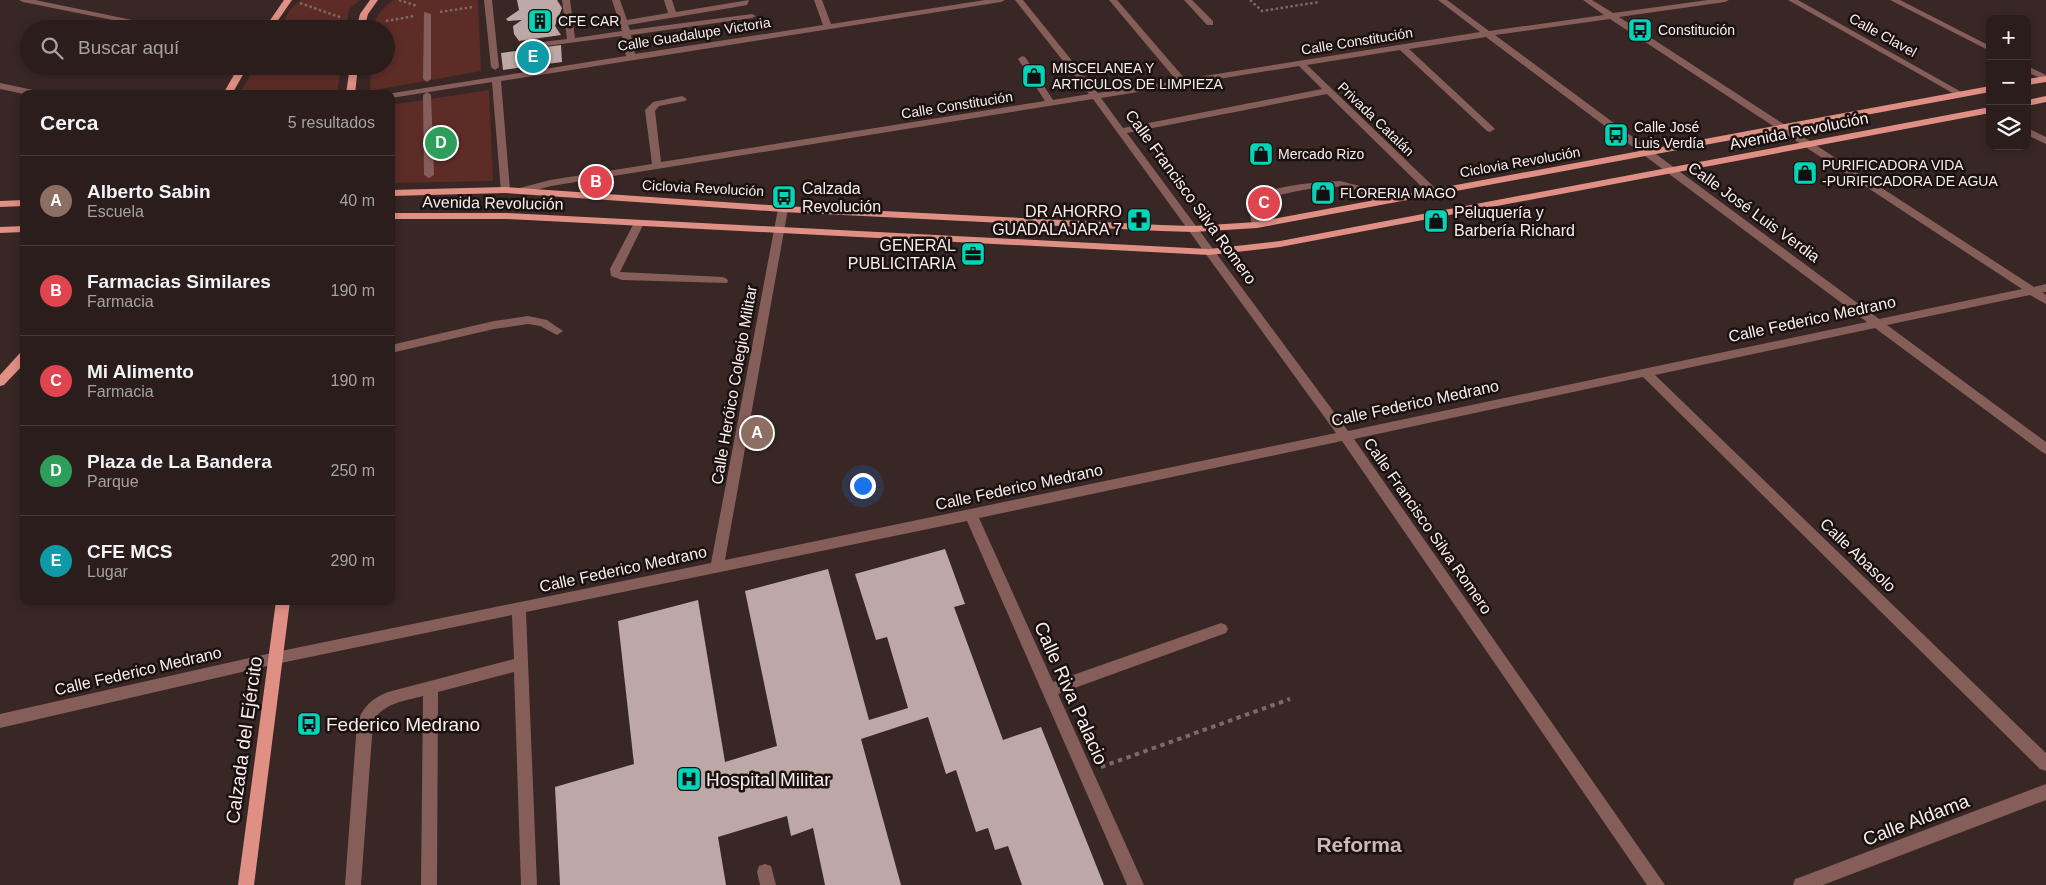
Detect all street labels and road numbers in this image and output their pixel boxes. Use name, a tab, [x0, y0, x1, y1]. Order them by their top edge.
street label: Calle Clavel	[1846, 10, 1920, 60]
street label: Calle Guadalupe Victoria	[616, 14, 772, 54]
street label: Calle Constitución	[1300, 24, 1414, 58]
street label: Privada Catalán	[1335, 79, 1417, 159]
street label: Calle Constitución	[900, 88, 1014, 122]
street label: Calle Francisco Silva Romero	[1122, 107, 1260, 287]
street label: Avenida Revolución	[1728, 109, 1870, 153]
street label: Ciclovia Revolución	[1458, 144, 1582, 180]
street label: Calle José Luis Verdia	[1685, 159, 1823, 265]
street label: Ciclovia Revolución	[642, 177, 764, 199]
street label: Avenida Revolución	[422, 193, 564, 213]
street label: Calle Heróico Colegio Militar	[708, 283, 760, 486]
street label: Calle Federico Medrano	[1727, 293, 1897, 345]
street label: Calle Federico Medrano	[1330, 377, 1500, 429]
street label: Calle Francisco Silva Romero	[1361, 435, 1495, 617]
street label: Calle Federico Medrano	[934, 461, 1104, 513]
street label: Calle Abasolo	[1817, 515, 1899, 595]
street label: Calle Federico Medrano	[538, 543, 708, 595]
street label: Calle Riva Palacio	[1030, 618, 1112, 768]
street label: Calle Federico Medrano	[53, 643, 223, 698]
street label: Calzada del Ejército	[222, 655, 266, 825]
street label: Calle Aldama	[1860, 790, 1972, 850]

